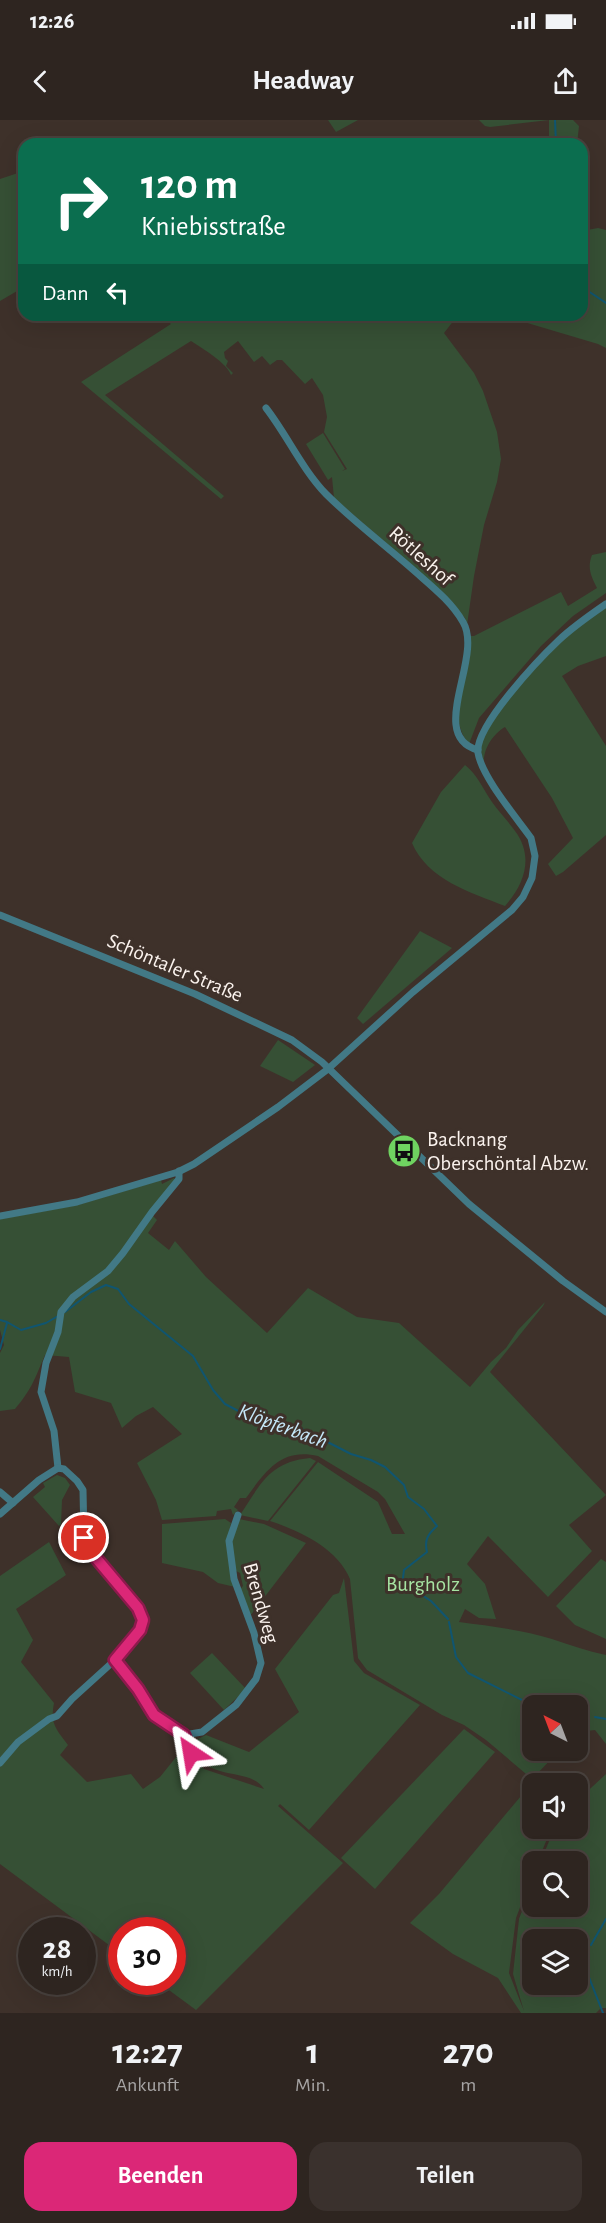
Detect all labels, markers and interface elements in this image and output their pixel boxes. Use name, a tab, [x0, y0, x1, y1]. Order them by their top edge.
text: 12:26	[30, 10, 74, 32]
icon: back	[24, 65, 57, 98]
icon: share	[549, 65, 582, 98]
text: Headway	[252, 67, 354, 94]
icon: right	[42, 162, 120, 240]
text: 120 m	[141, 164, 238, 206]
text: Kniebisstraße	[141, 213, 286, 240]
icon: left	[101, 276, 134, 309]
text: Dann	[42, 282, 89, 304]
street label: Rötleshof	[385, 522, 458, 591]
street label: Schöntaler Straße	[104, 930, 246, 1006]
place label: Backnang Oberschöntal Abzw.	[427, 1129, 589, 1174]
bus stop icon: Backnang Oberschöntal Abzw.	[386, 1133, 422, 1169]
water label: Klöpferbach	[235, 1400, 331, 1453]
pin	[58, 1512, 109, 1563]
icon: arrive	[67, 1521, 100, 1554]
street label: Brendweg	[240, 1560, 283, 1646]
park label: Burgholz	[386, 1574, 460, 1595]
north arrow	[522, 1695, 588, 1761]
map controls	[522, 1695, 588, 1995]
position arrow	[159, 1721, 223, 1785]
button: sound	[522, 1773, 588, 1839]
button: search	[522, 1851, 588, 1917]
speed limit sign: 30	[108, 1917, 186, 1995]
button: layers	[522, 1929, 588, 1995]
text: 28	[43, 1934, 71, 1964]
text: km/h	[42, 1964, 72, 1979]
text: 12:27	[112, 2034, 183, 2070]
text: 1	[306, 2034, 319, 2070]
text: 270	[443, 2034, 494, 2070]
text: Ankunft	[116, 2075, 179, 2095]
text: Min.	[295, 2075, 330, 2095]
text: m	[460, 2075, 476, 2095]
button: Beenden	[24, 2142, 297, 2211]
button: Teilen	[309, 2142, 582, 2211]

